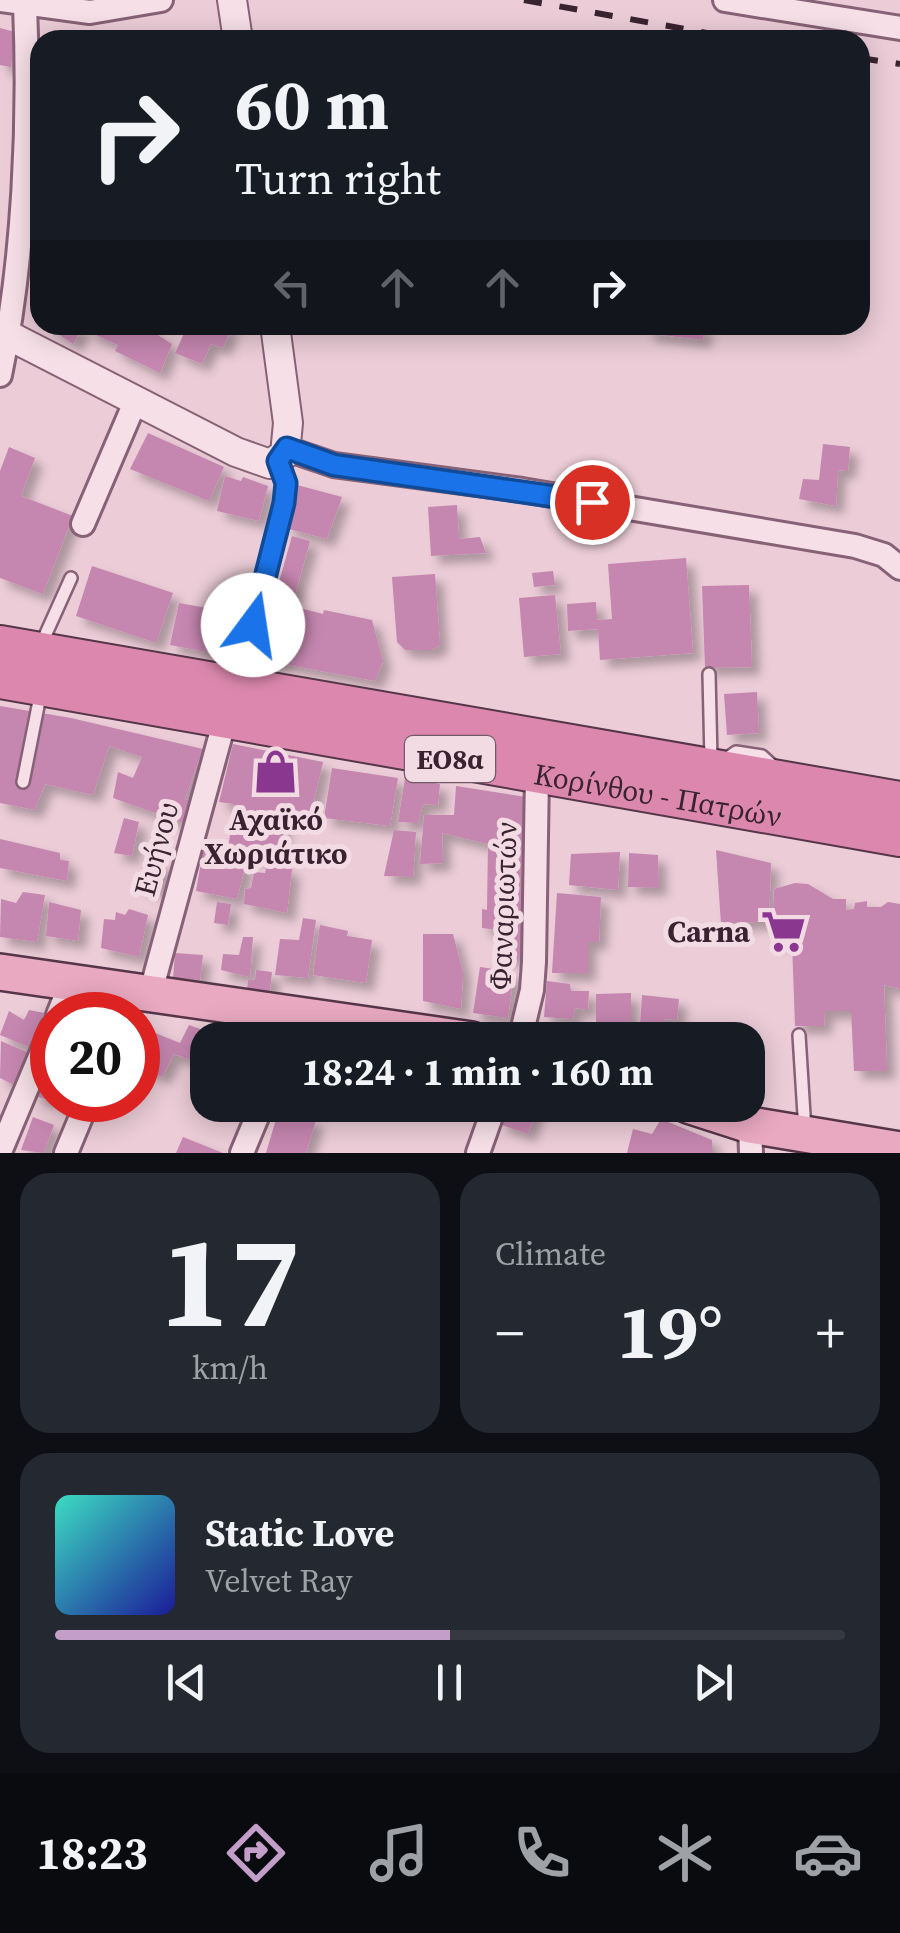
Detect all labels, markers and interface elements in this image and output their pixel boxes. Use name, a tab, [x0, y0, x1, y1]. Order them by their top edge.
text: 60 m	[235, 56, 389, 152]
icon: right	[70, 70, 200, 200]
text: Turn right	[235, 147, 441, 209]
icon: left	[265, 260, 320, 315]
icon: ahead	[370, 260, 425, 315]
icon: ahead	[475, 260, 530, 315]
icon: right	[580, 260, 635, 315]
pin	[550, 460, 635, 545]
icon: arrive	[565, 475, 620, 530]
position arrow	[201, 573, 305, 677]
road number: ΕΟ8α	[405, 736, 495, 782]
shop icon: Αχαϊκό Χωριάτικο	[252, 748, 300, 796]
street label: Κορίνθου - Πατρών	[531, 753, 785, 836]
street label: Ευήνου	[124, 797, 188, 901]
place label: Αχαϊκό Χωριάτικο	[204, 799, 348, 874]
street label: Φαναριωτών	[480, 821, 526, 991]
supermarket icon: Carna	[759, 907, 807, 955]
place label: Carna	[667, 911, 751, 952]
speed limit sign: 20	[30, 992, 160, 1122]
text: 18:24 · 1 min · 160 m	[301, 1046, 654, 1098]
text: 17	[160, 1191, 300, 1370]
text: Climate	[495, 1232, 606, 1276]
text: 19°	[617, 1280, 723, 1383]
text: −	[495, 1295, 524, 1370]
text: +	[816, 1295, 845, 1370]
text: km/h	[192, 1346, 268, 1390]
text: Static Love	[205, 1507, 394, 1559]
text: Velvet Ray	[205, 1559, 352, 1603]
icon: previous	[159, 1655, 214, 1710]
icon: pause	[422, 1655, 477, 1710]
icon: next	[686, 1655, 741, 1710]
icon: directions	[221, 1818, 291, 1888]
icon: music	[364, 1818, 434, 1888]
icon: phone	[507, 1818, 577, 1888]
icon: climate	[650, 1818, 720, 1888]
icon: car	[793, 1818, 863, 1888]
text: 18:23	[37, 1822, 148, 1884]

